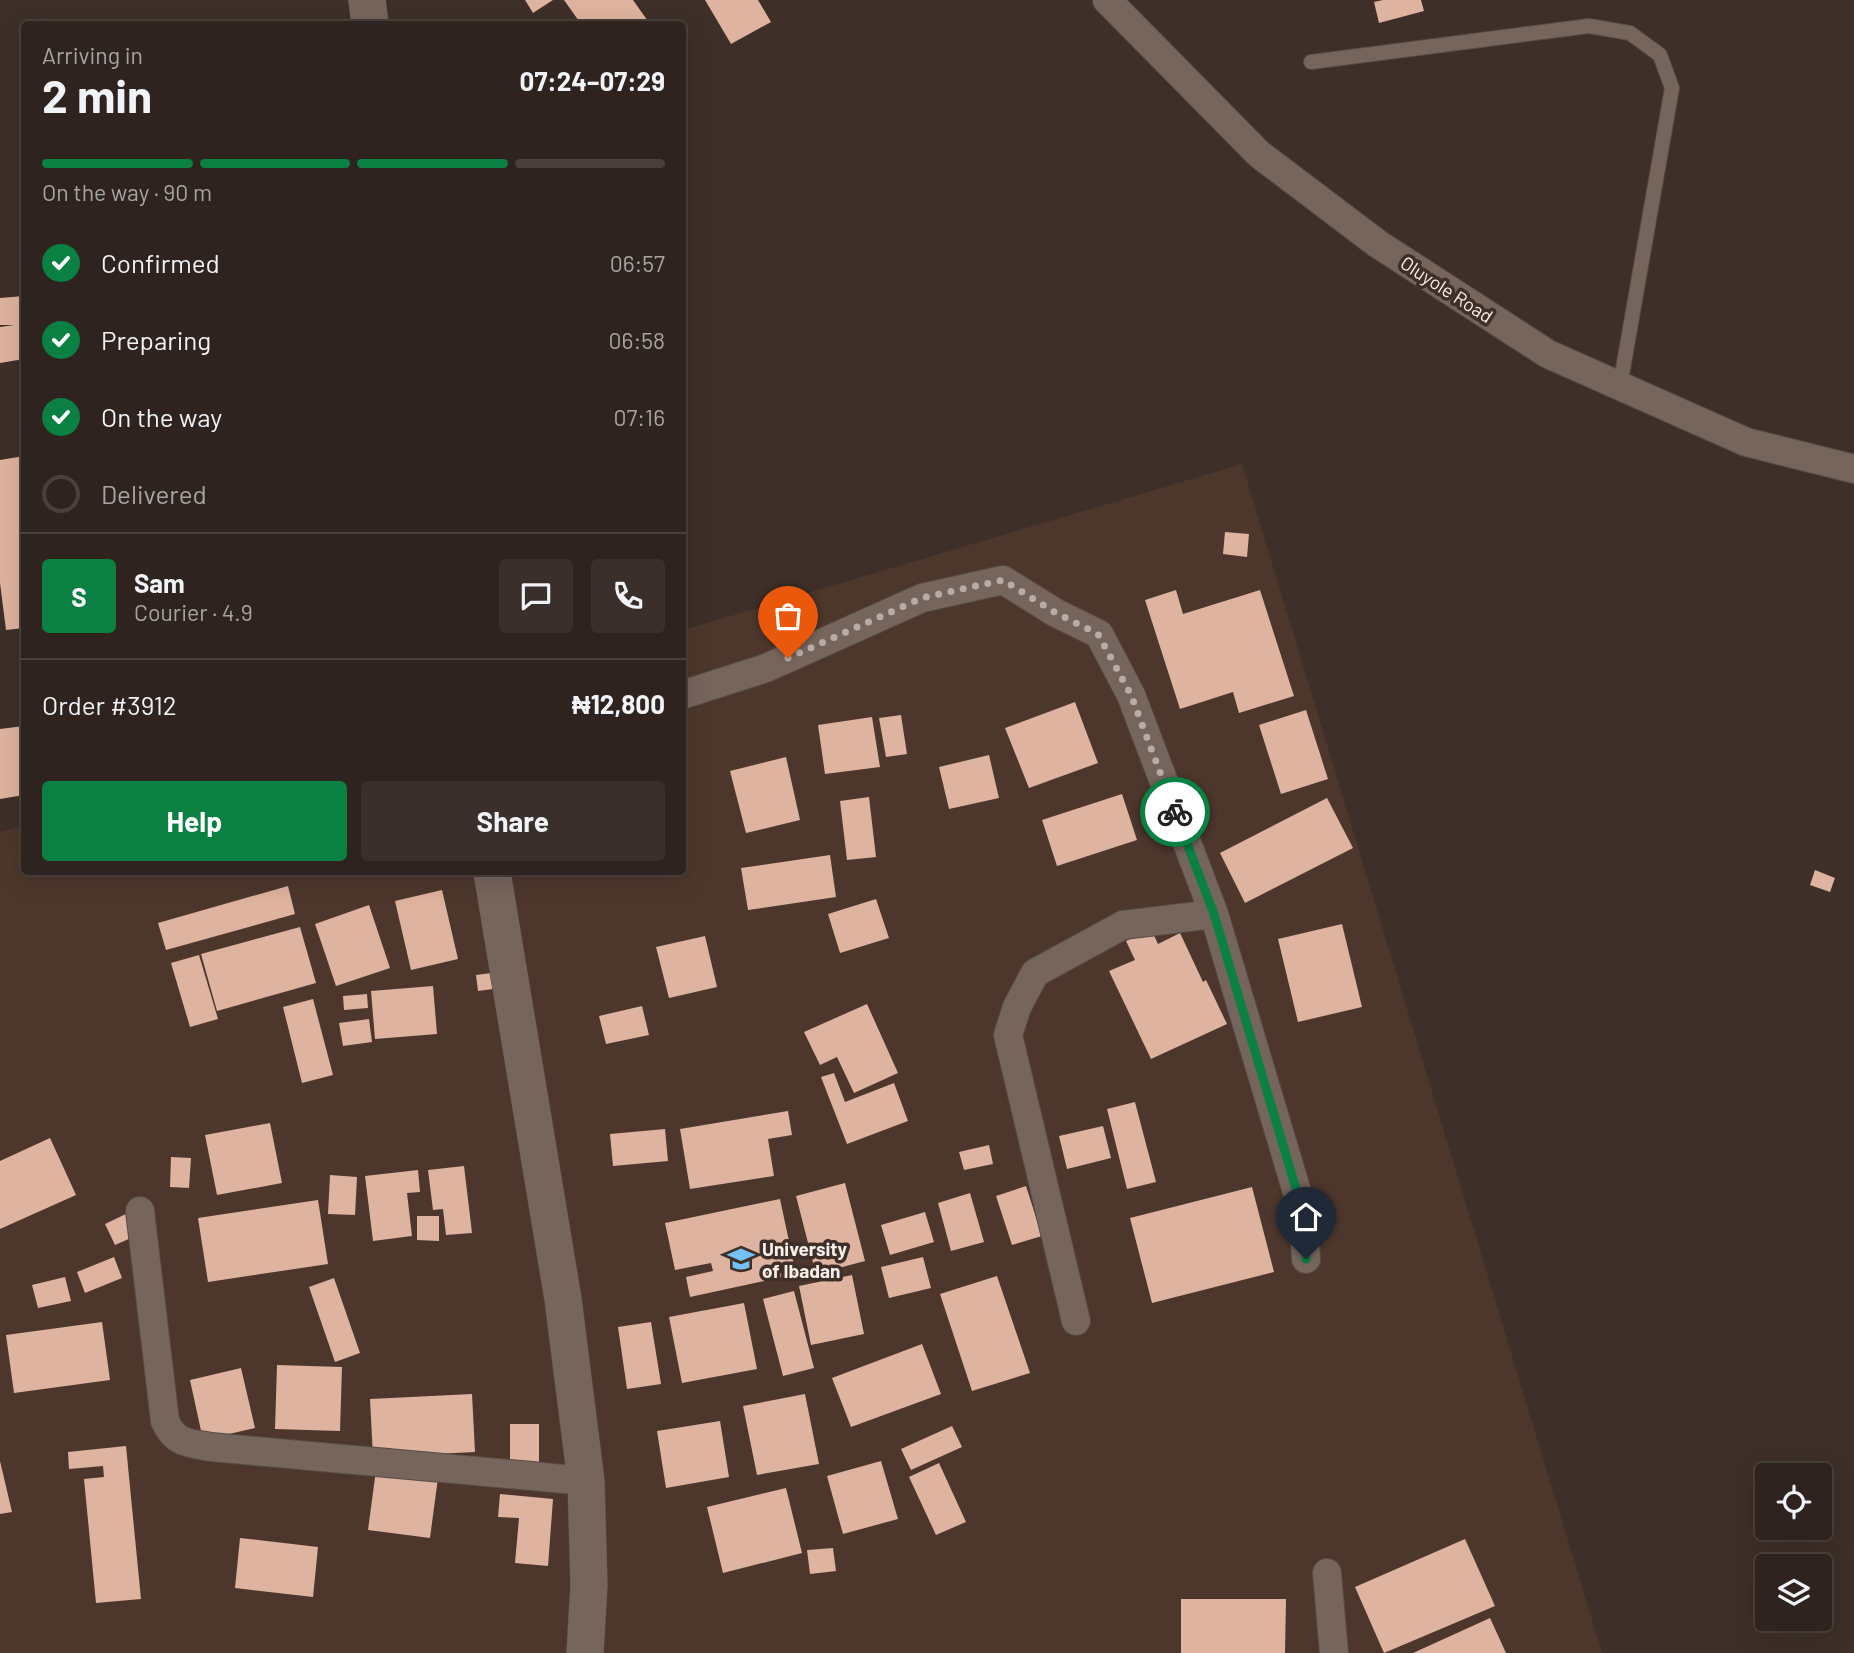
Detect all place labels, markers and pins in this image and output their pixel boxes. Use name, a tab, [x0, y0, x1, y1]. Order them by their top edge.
pin	[758, 586, 818, 658]
pin	[1276, 1187, 1336, 1259]
place label: University of Ibadan	[762, 1237, 848, 1282]
school or university icon: University of Ibadan	[726, 1244, 756, 1274]

